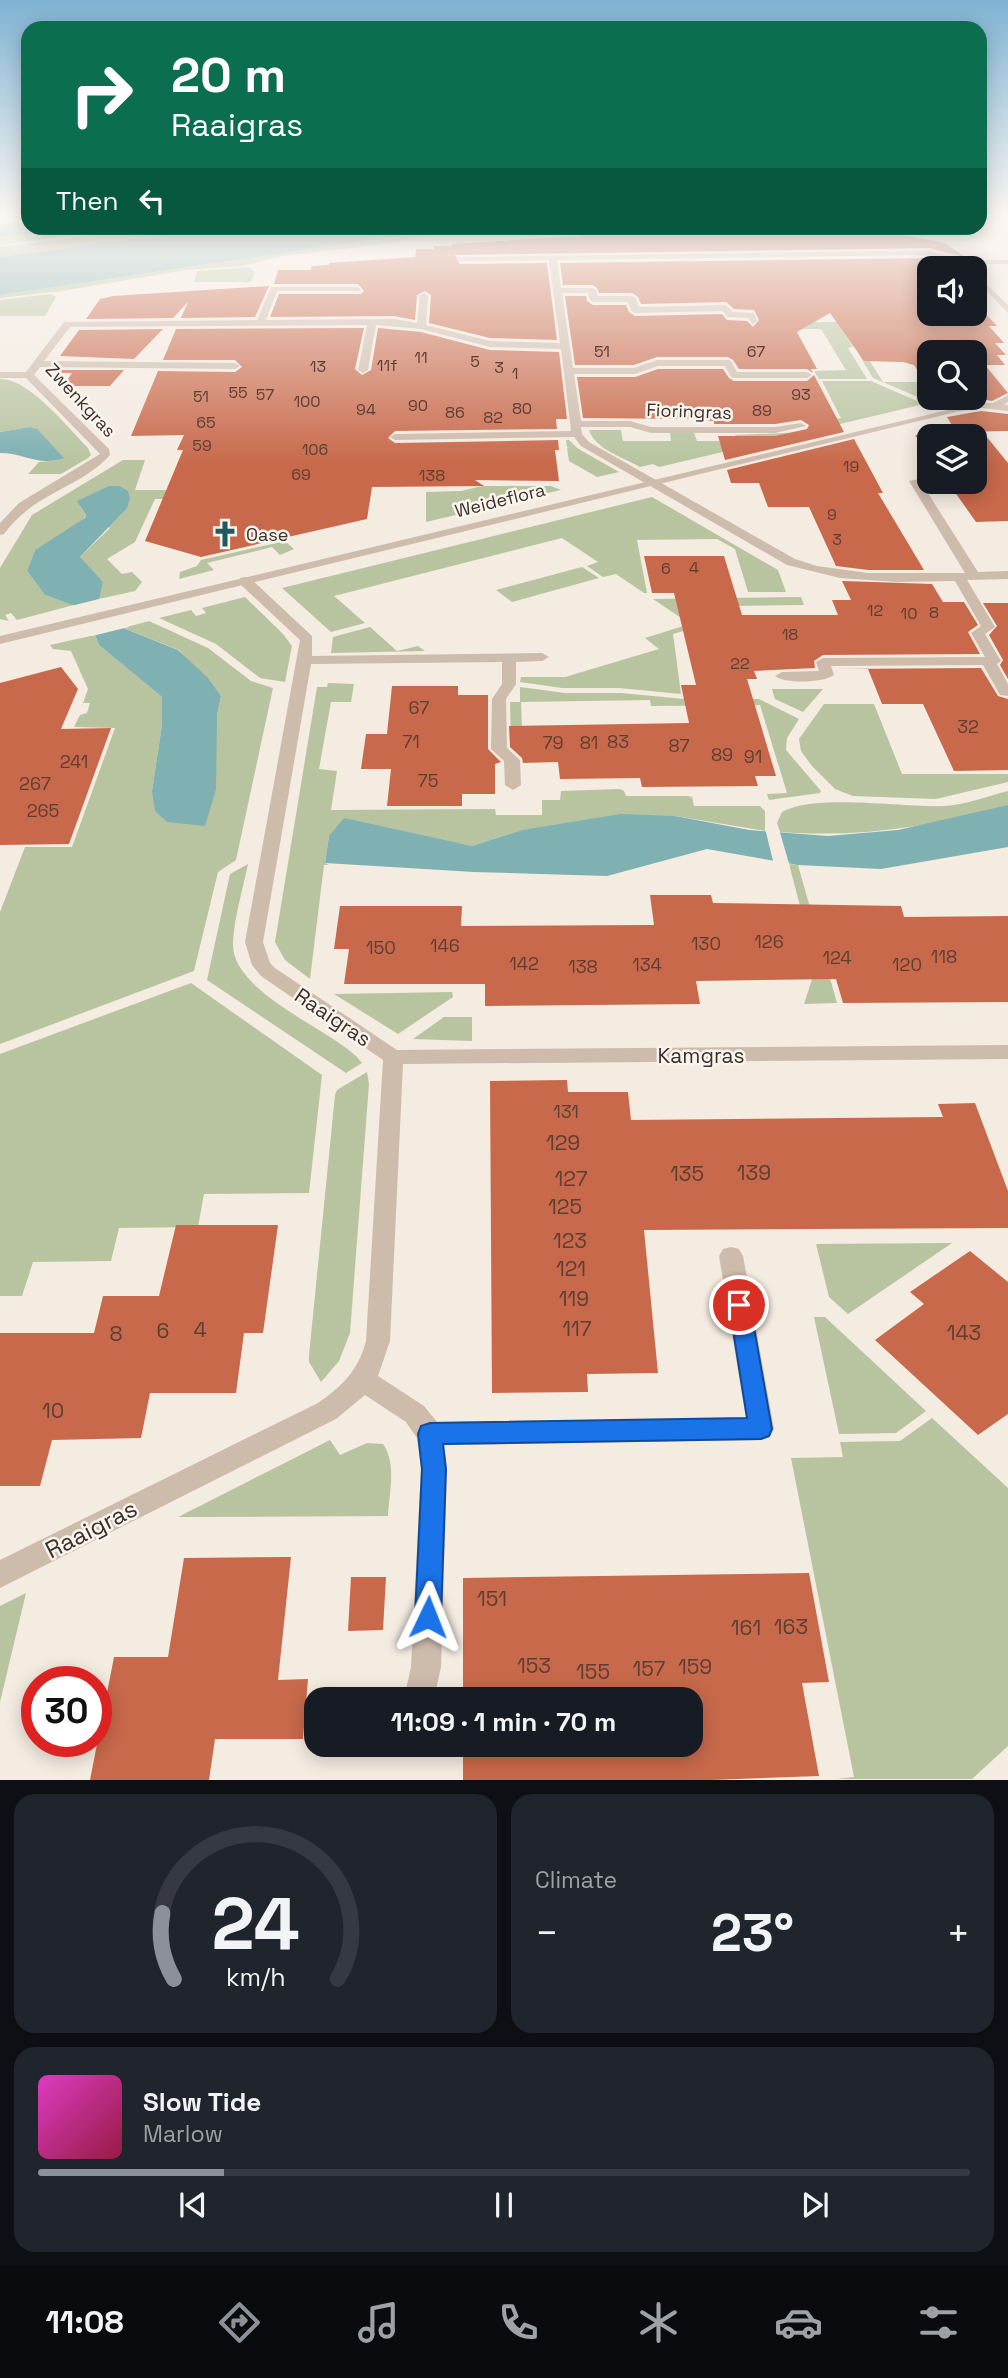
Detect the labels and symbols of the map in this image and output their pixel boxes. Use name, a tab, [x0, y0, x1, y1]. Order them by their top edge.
house number: 51	[594, 341, 610, 362]
house number: 67	[747, 341, 765, 362]
house number: 11	[414, 347, 428, 368]
house number: 5	[470, 351, 480, 372]
house number: 11f	[377, 355, 397, 376]
house number: 13	[310, 356, 326, 377]
house number: 3	[494, 357, 504, 378]
street label: Zwenkgras	[41, 358, 121, 442]
house number: 1	[512, 363, 518, 384]
house number: 55	[228, 382, 248, 403]
house number: 57	[256, 384, 274, 405]
house number: 93	[791, 384, 811, 405]
house number: 51	[193, 386, 209, 407]
house number: 100	[293, 391, 321, 412]
house number: 90	[408, 395, 428, 416]
house number: 80	[512, 398, 532, 419]
street label: Fioringras	[646, 398, 732, 424]
house number: 94	[356, 399, 376, 420]
house number: 89	[752, 400, 772, 421]
house number: 86	[445, 402, 465, 423]
house number: 82	[483, 407, 503, 428]
house number: 65	[196, 412, 216, 433]
house number: 59	[192, 435, 212, 456]
house number: 106	[302, 439, 328, 460]
house number: 19	[843, 456, 859, 477]
house number: 69	[291, 464, 311, 485]
house number: 138	[419, 465, 445, 486]
street label: Weideflora	[452, 478, 548, 522]
house number: 9	[827, 504, 837, 525]
church icon: Oase	[210, 519, 240, 549]
place label: Oase	[246, 523, 288, 546]
house number: 3	[832, 529, 842, 550]
house number: 4	[689, 557, 699, 578]
house number: 6	[661, 558, 671, 579]
house number: 12	[867, 600, 883, 621]
house number: 8	[929, 602, 939, 623]
house number: 10	[901, 603, 917, 624]
house number: 18	[782, 624, 798, 645]
house number: 22	[730, 653, 750, 674]
house number: 67	[409, 696, 429, 719]
house number: 32	[957, 715, 979, 738]
house number: 71	[402, 730, 420, 753]
house number: 83	[607, 730, 629, 753]
house number: 79	[542, 731, 564, 754]
house number: 81	[580, 731, 598, 754]
house number: 87	[668, 734, 690, 757]
house number: 89	[711, 743, 733, 766]
house number: 91	[744, 745, 762, 768]
house number: 241	[60, 750, 88, 773]
house number: 75	[418, 769, 438, 792]
house number: 267	[19, 772, 51, 795]
house number: 265	[27, 799, 59, 822]
house number: 126	[754, 930, 784, 953]
house number: 130	[691, 932, 721, 955]
house number: 146	[430, 934, 460, 957]
house number: 150	[366, 936, 396, 959]
house number: 118	[931, 945, 957, 968]
house number: 124	[822, 946, 852, 969]
house number: 142	[509, 952, 539, 975]
house number: 134	[632, 953, 662, 976]
house number: 120	[892, 953, 922, 976]
house number: 138	[568, 955, 598, 978]
street label: Raaigras	[290, 982, 376, 1052]
street label: Kamgras	[657, 1042, 745, 1069]
house number: 131	[553, 1100, 579, 1123]
house number: 129	[546, 1129, 580, 1156]
house number: 139	[737, 1159, 771, 1186]
house number: 135	[670, 1160, 704, 1187]
house number: 127	[554, 1165, 588, 1192]
house number: 125	[548, 1193, 582, 1220]
house number: 123	[553, 1227, 587, 1254]
house number: 121	[556, 1255, 586, 1282]
pin	[709, 1275, 769, 1335]
house number: 119	[559, 1285, 589, 1312]
house number: 117	[562, 1315, 592, 1342]
house number: 4	[193, 1316, 207, 1343]
house number: 6	[157, 1317, 169, 1344]
house number: 143	[947, 1319, 981, 1346]
house number: 8	[109, 1320, 123, 1347]
house number: 10	[42, 1397, 64, 1424]
street label: Raaigras	[40, 1493, 142, 1565]
position arrow	[391, 1580, 465, 1654]
house number: 151	[477, 1585, 507, 1612]
house number: 163	[774, 1613, 808, 1640]
house number: 161	[731, 1614, 761, 1641]
house number: 153	[517, 1652, 551, 1679]
house number: 159	[678, 1653, 712, 1680]
house number: 157	[633, 1655, 666, 1682]
house number: 155	[576, 1658, 610, 1685]
speed limit sign: 30	[21, 1666, 112, 1757]

